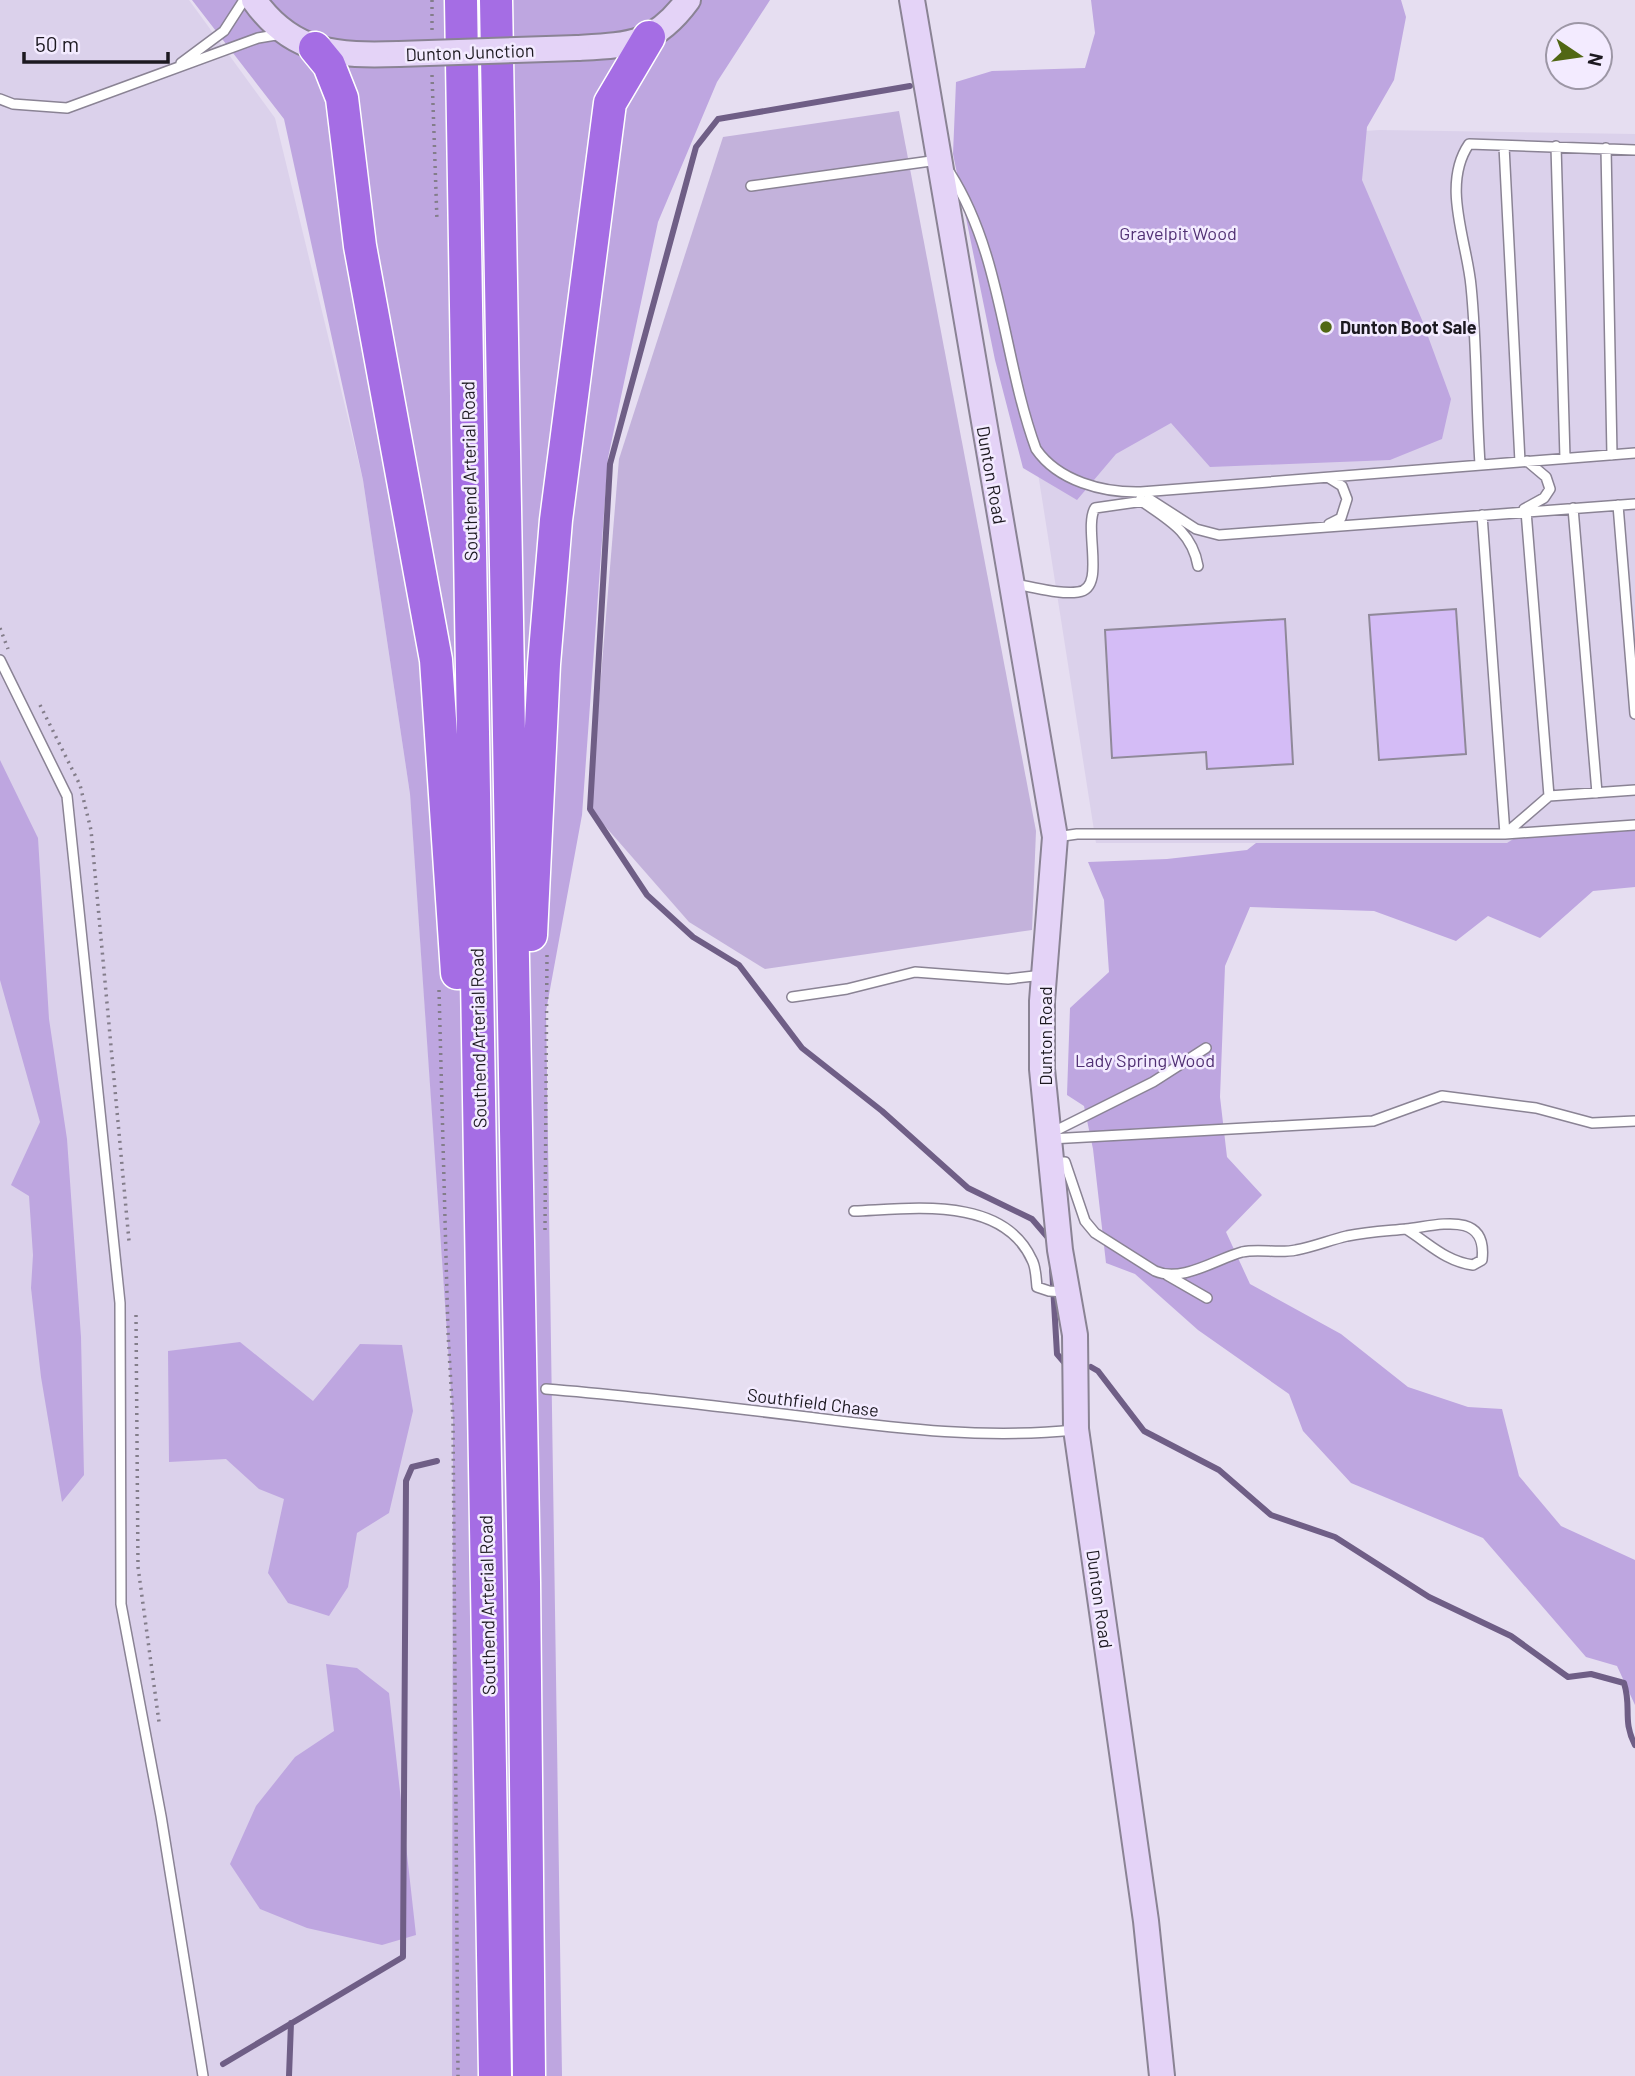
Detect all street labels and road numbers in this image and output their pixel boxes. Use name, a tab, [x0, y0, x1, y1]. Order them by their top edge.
street label: Dunton Junction	[405, 39, 535, 65]
street label: Southend Arterial Road	[456, 381, 482, 561]
street label: Dunton Road	[973, 424, 1011, 526]
street label: Southend Arterial Road	[465, 948, 491, 1128]
street label: Dunton Road	[1034, 986, 1056, 1086]
street label: Southfield Chase	[746, 1383, 880, 1421]
street label: Southend Arterial Road	[474, 1515, 500, 1695]
street label: Dunton Road	[1082, 1548, 1118, 1650]

